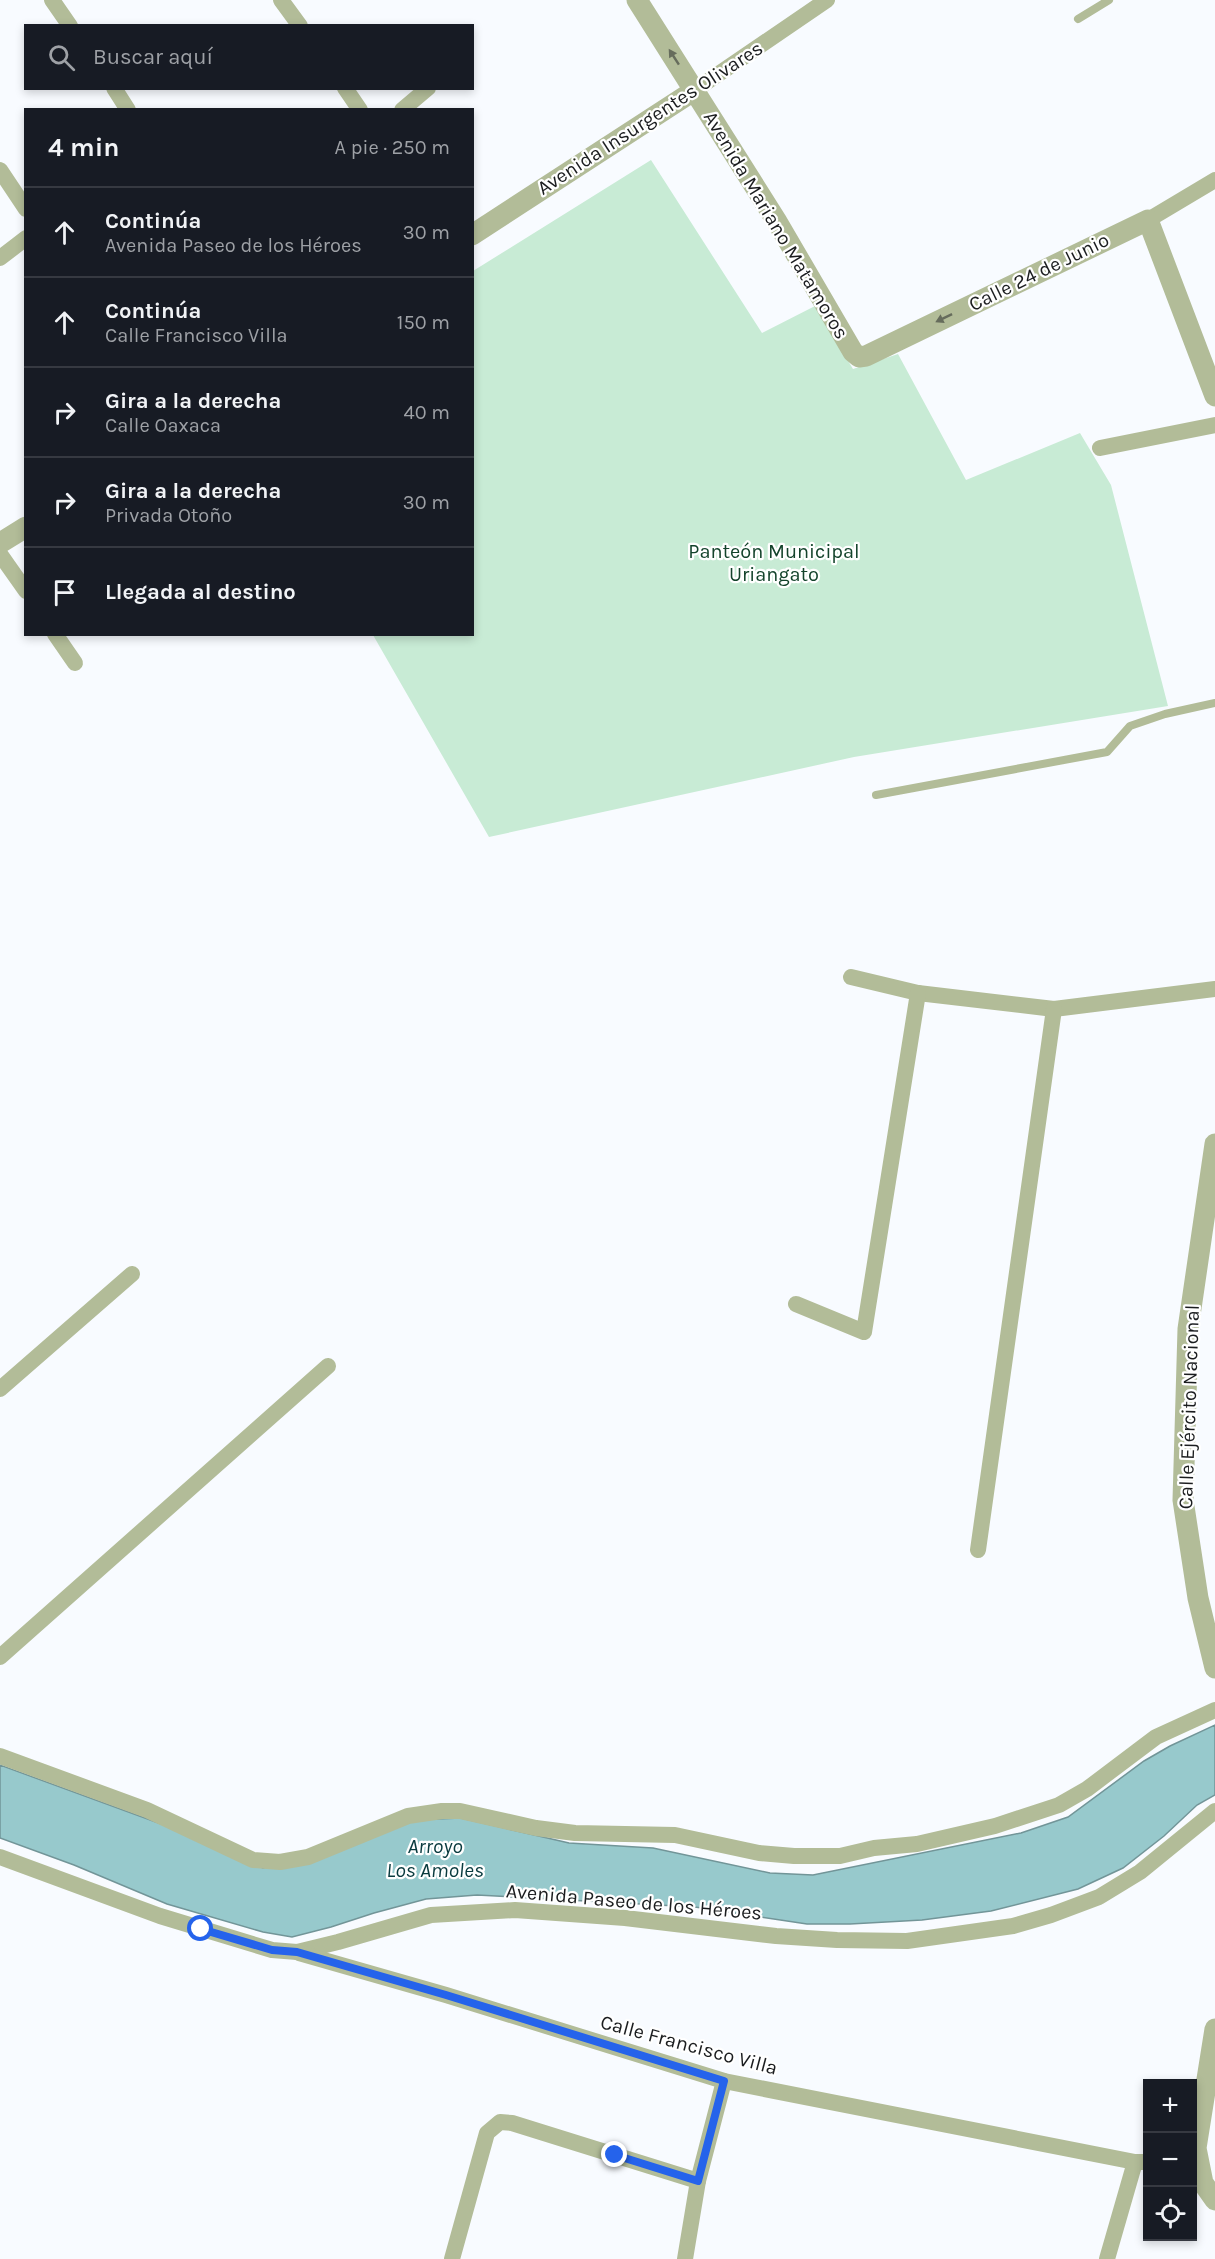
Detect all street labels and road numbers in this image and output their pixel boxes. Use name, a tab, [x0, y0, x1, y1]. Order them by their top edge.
street label: Avenida Insurgentes Olivares	[533, 36, 767, 200]
street label: Avenida Mariano Matamoros	[699, 107, 853, 343]
street label: Calle 24 de Junio	[965, 228, 1113, 316]
street label: Calle Ejército Nacional	[1174, 1304, 1204, 1510]
street label: Avenida Paseo de los Héroes	[505, 1879, 763, 1925]
street label: Calle Francisco Villa	[598, 2010, 780, 2080]

